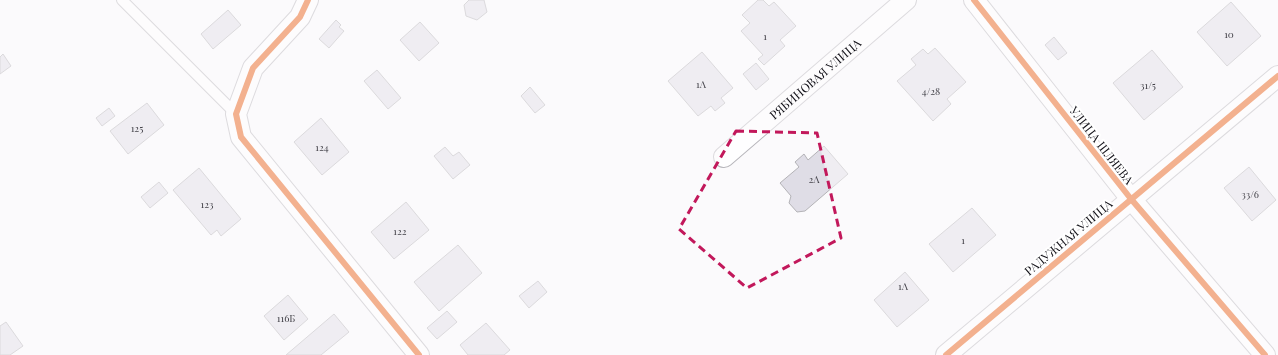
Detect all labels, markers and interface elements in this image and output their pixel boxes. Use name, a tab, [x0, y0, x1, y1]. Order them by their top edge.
house number: 10	[1224, 27, 1234, 41]
house number: 1	[763, 29, 767, 43]
street label: РЯБИНОВАЯ УЛИЦА	[766, 34, 864, 123]
house number: 1А	[696, 77, 707, 91]
house number: 31/5	[1140, 78, 1156, 92]
house number: 4/28	[922, 84, 940, 98]
street label: УЛИЦА ШЛЯЕВА	[1066, 102, 1138, 188]
house number: 125	[131, 121, 143, 135]
house number: 124	[315, 140, 329, 154]
house number: 2А	[808, 172, 820, 186]
house number: 33/6	[1241, 187, 1259, 201]
street label: РАДУЖНАЯ УЛИЦА	[1021, 195, 1116, 278]
house number: 123	[201, 197, 214, 211]
house number: 122	[393, 224, 407, 238]
house number: 1	[961, 233, 965, 247]
house number: 1А	[898, 279, 909, 293]
house number: 116Б	[277, 311, 295, 325]

